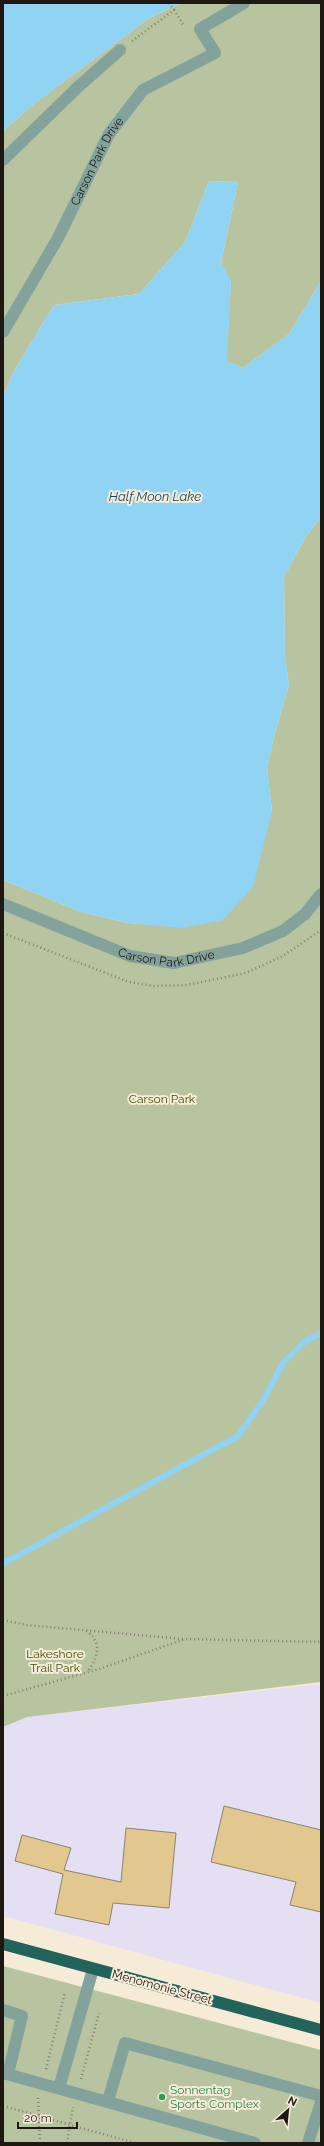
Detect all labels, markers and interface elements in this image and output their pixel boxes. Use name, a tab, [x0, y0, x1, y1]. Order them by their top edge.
street label: Carson Park Drive	[68, 114, 126, 208]
water label: Half Moon Lake	[109, 489, 201, 504]
street label: Carson Park Drive	[116, 945, 216, 970]
park label: Carson Park	[129, 1092, 196, 1106]
park label: Lakeshore Trail Park	[26, 1647, 84, 1675]
street label: Menomonie Street	[111, 1967, 213, 2007]
place label: Sonnentag Sports Complex	[170, 2083, 259, 2111]
north arrow	[268, 2090, 308, 2130]
marker: Sonnentag Sports Complex	[157, 2092, 167, 2102]
text: N	[286, 2094, 299, 2109]
scale bar	[18, 2104, 77, 2130]
text: 20 m	[24, 2111, 52, 2125]

